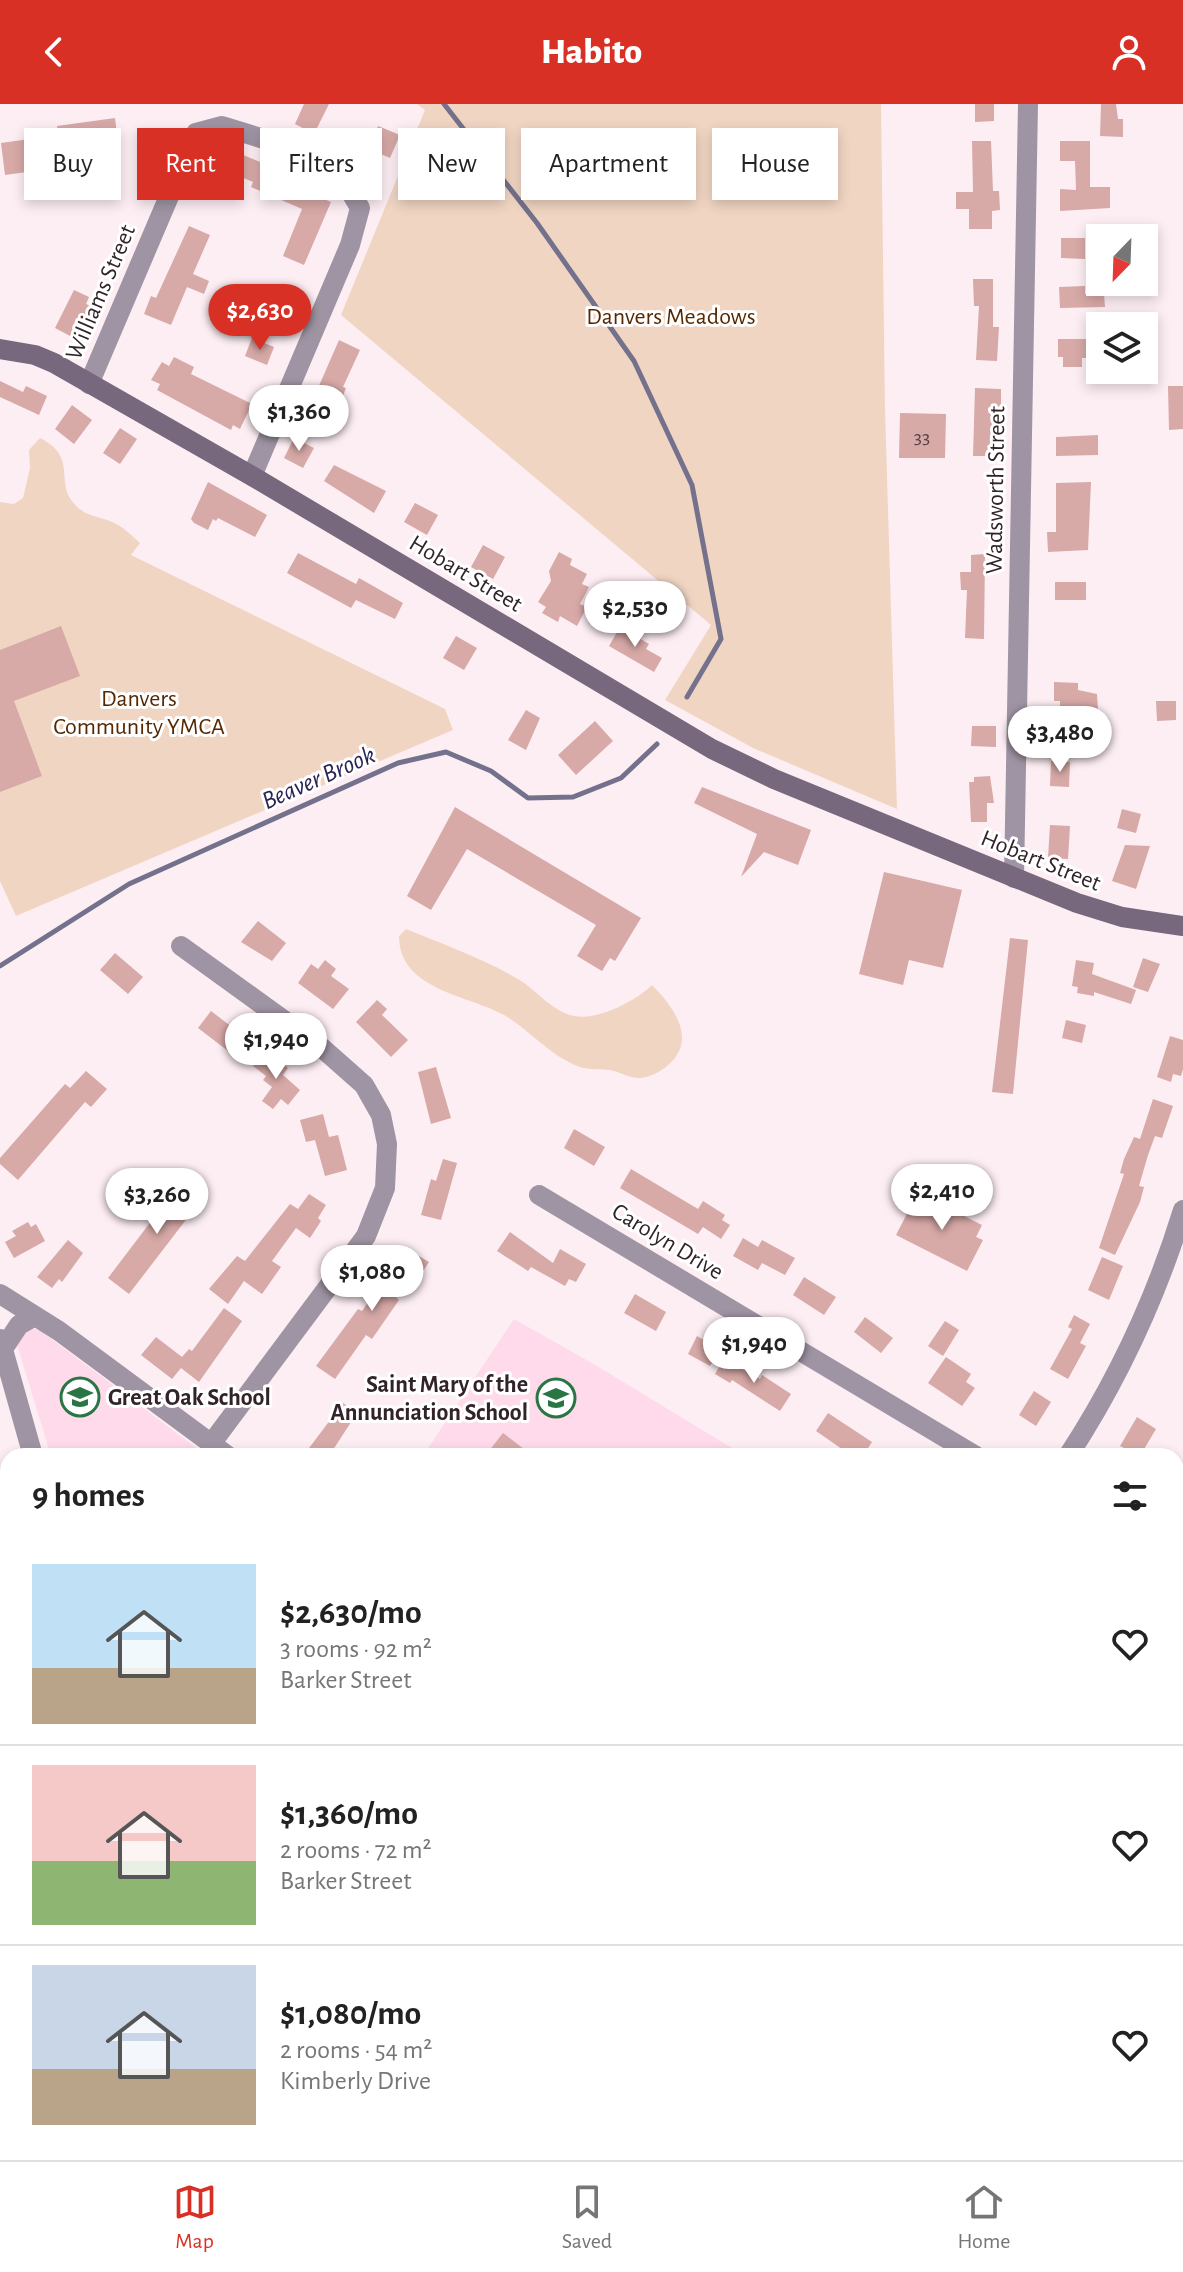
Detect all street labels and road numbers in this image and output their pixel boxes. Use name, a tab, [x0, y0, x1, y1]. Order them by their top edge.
street label: Williams Street	[62, 221, 140, 363]
street label: Wadsworth Street	[983, 405, 1009, 574]
street label: Hobart Street	[405, 531, 526, 617]
street label: Hobart Street	[977, 826, 1104, 896]
street label: Carolyn Drive	[608, 1199, 727, 1284]

